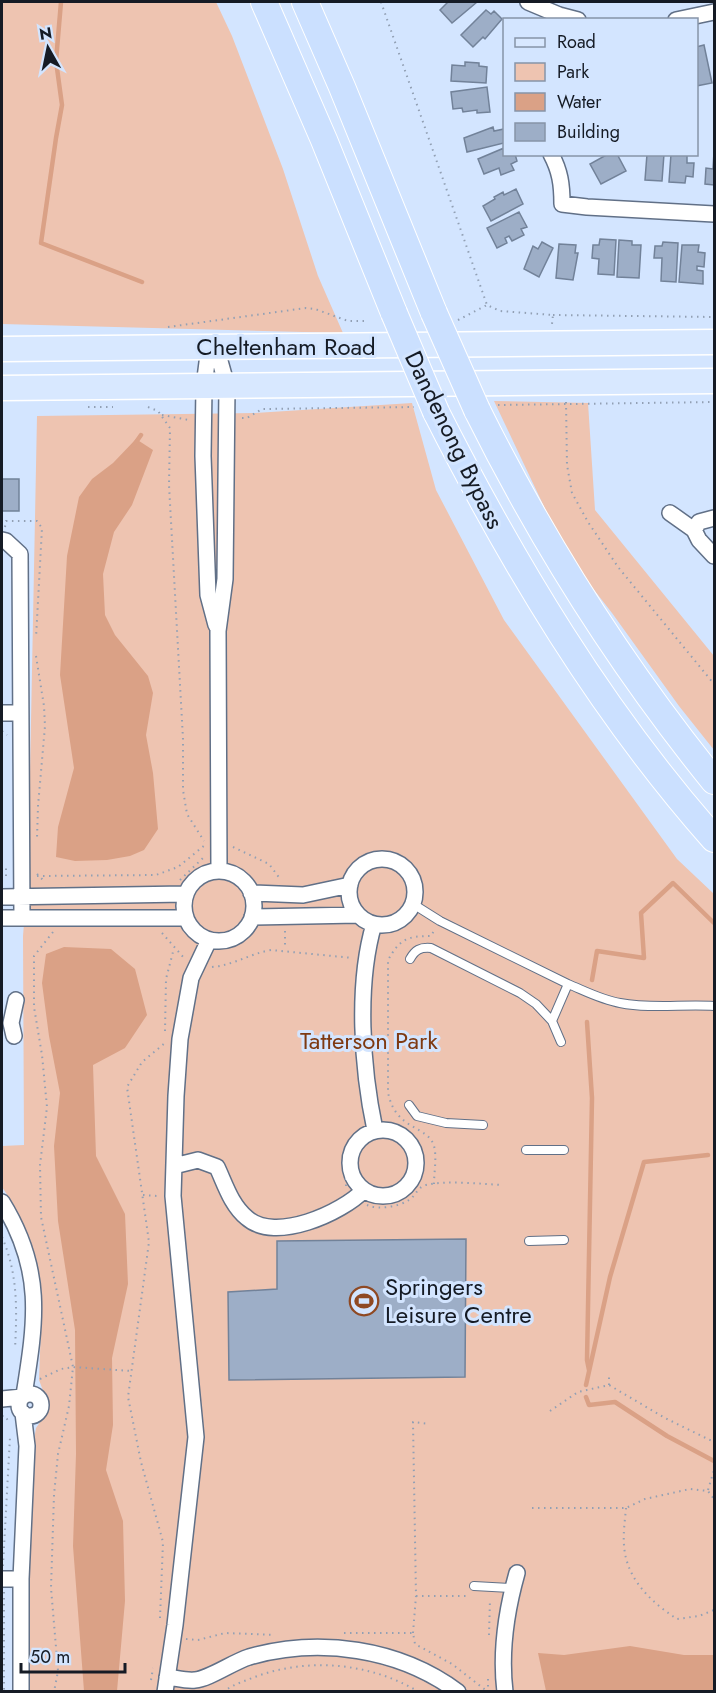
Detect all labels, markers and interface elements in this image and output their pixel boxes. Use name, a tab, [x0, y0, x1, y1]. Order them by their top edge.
north arrow	[18, 18, 78, 78]
legend	[503, 18, 698, 156]
text: N	[38, 21, 54, 46]
text: Road	[557, 29, 596, 55]
text: Park	[557, 59, 589, 85]
text: Water	[557, 89, 602, 115]
text: Building	[557, 119, 620, 145]
street label: Cheltenham Road	[196, 329, 376, 364]
street label: Dandenong Bypass	[396, 345, 513, 535]
park label: Tatterson Park	[300, 1023, 438, 1058]
place label: Springers Leisure Centre	[385, 1269, 532, 1332]
sports icon: Springers Leisure Centre	[348, 1285, 380, 1317]
scale bar	[21, 1636, 124, 1674]
text: 50 m	[30, 1644, 70, 1670]

